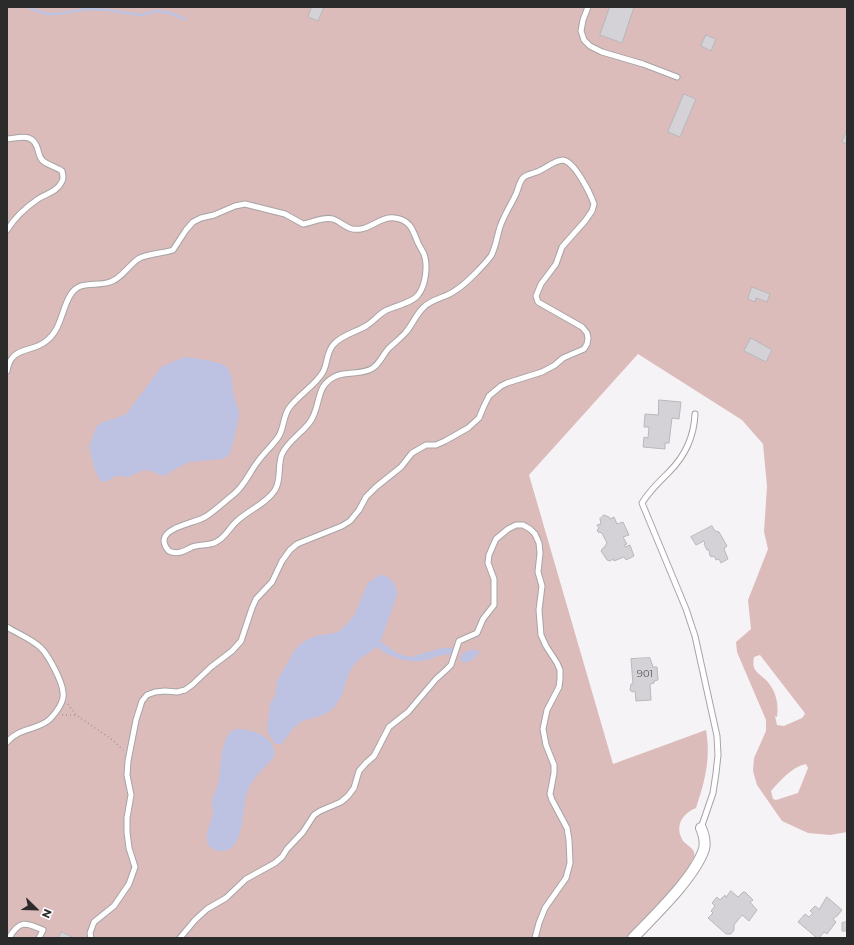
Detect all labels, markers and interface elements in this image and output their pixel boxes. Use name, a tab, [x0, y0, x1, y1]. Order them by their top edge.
house number: 901	[637, 668, 653, 680]
north arrow	[16, 889, 56, 929]
text: N	[39, 907, 55, 921]

